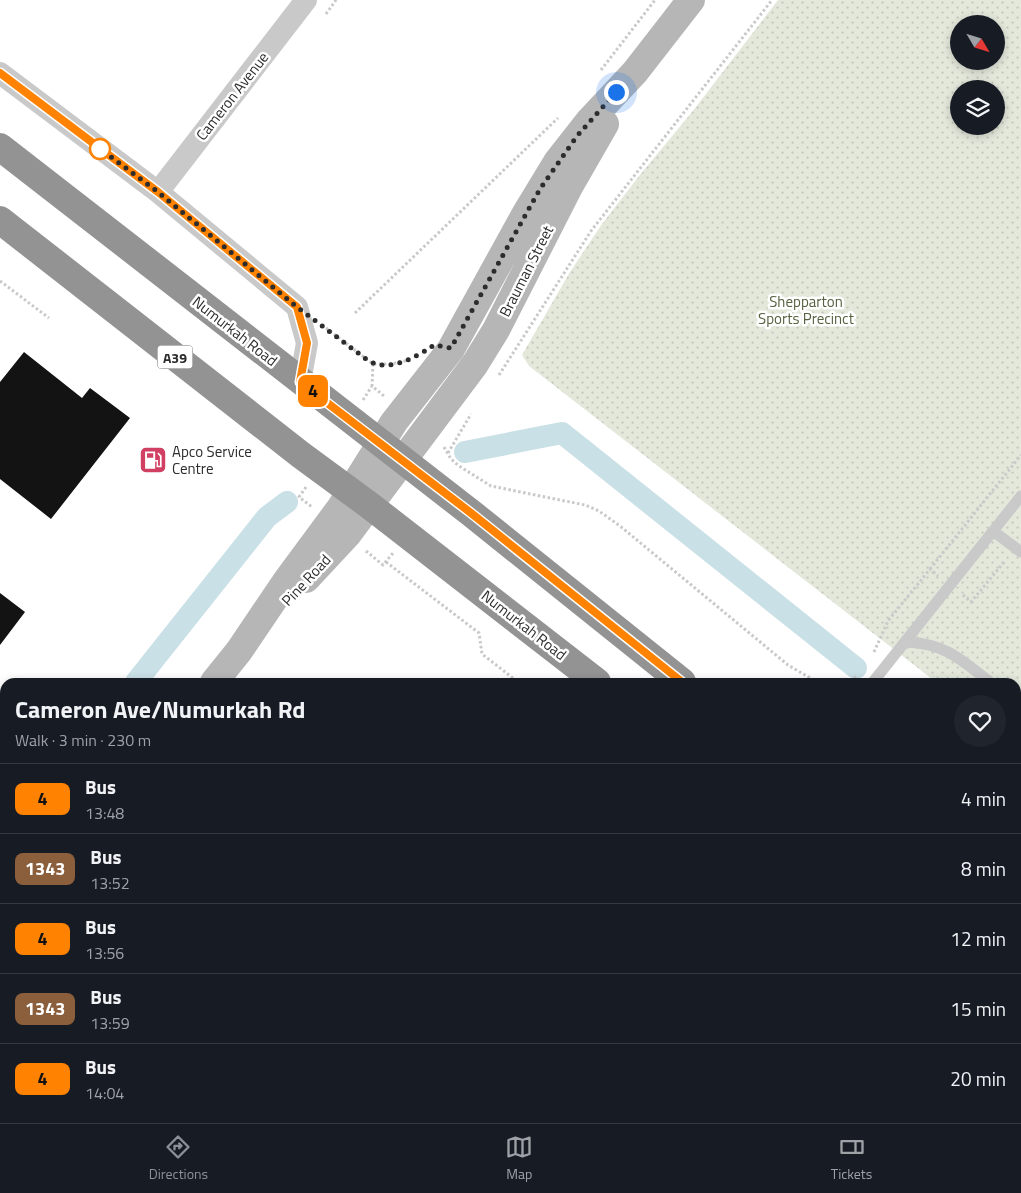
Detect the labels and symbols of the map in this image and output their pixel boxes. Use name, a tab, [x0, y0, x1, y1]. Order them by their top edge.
north arrow	[950, 15, 1005, 70]
street label: Cameron Avenue	[190, 47, 274, 145]
your location	[604, 80, 629, 105]
unlabelled marker	[89, 138, 111, 160]
street label: Brauman Street	[493, 221, 559, 321]
street label: Numurkah Road	[188, 290, 282, 372]
park label: Shepparton Sports Precinct	[758, 290, 855, 330]
road number: A39	[158, 346, 192, 368]
line badge: 4	[297, 375, 329, 407]
place label: Apco Service Centre	[172, 440, 252, 480]
fuel station icon: Apco Service Centre	[138, 445, 168, 475]
street label: Pine Road	[276, 549, 336, 611]
street label: Numurkah Road	[477, 584, 571, 666]

